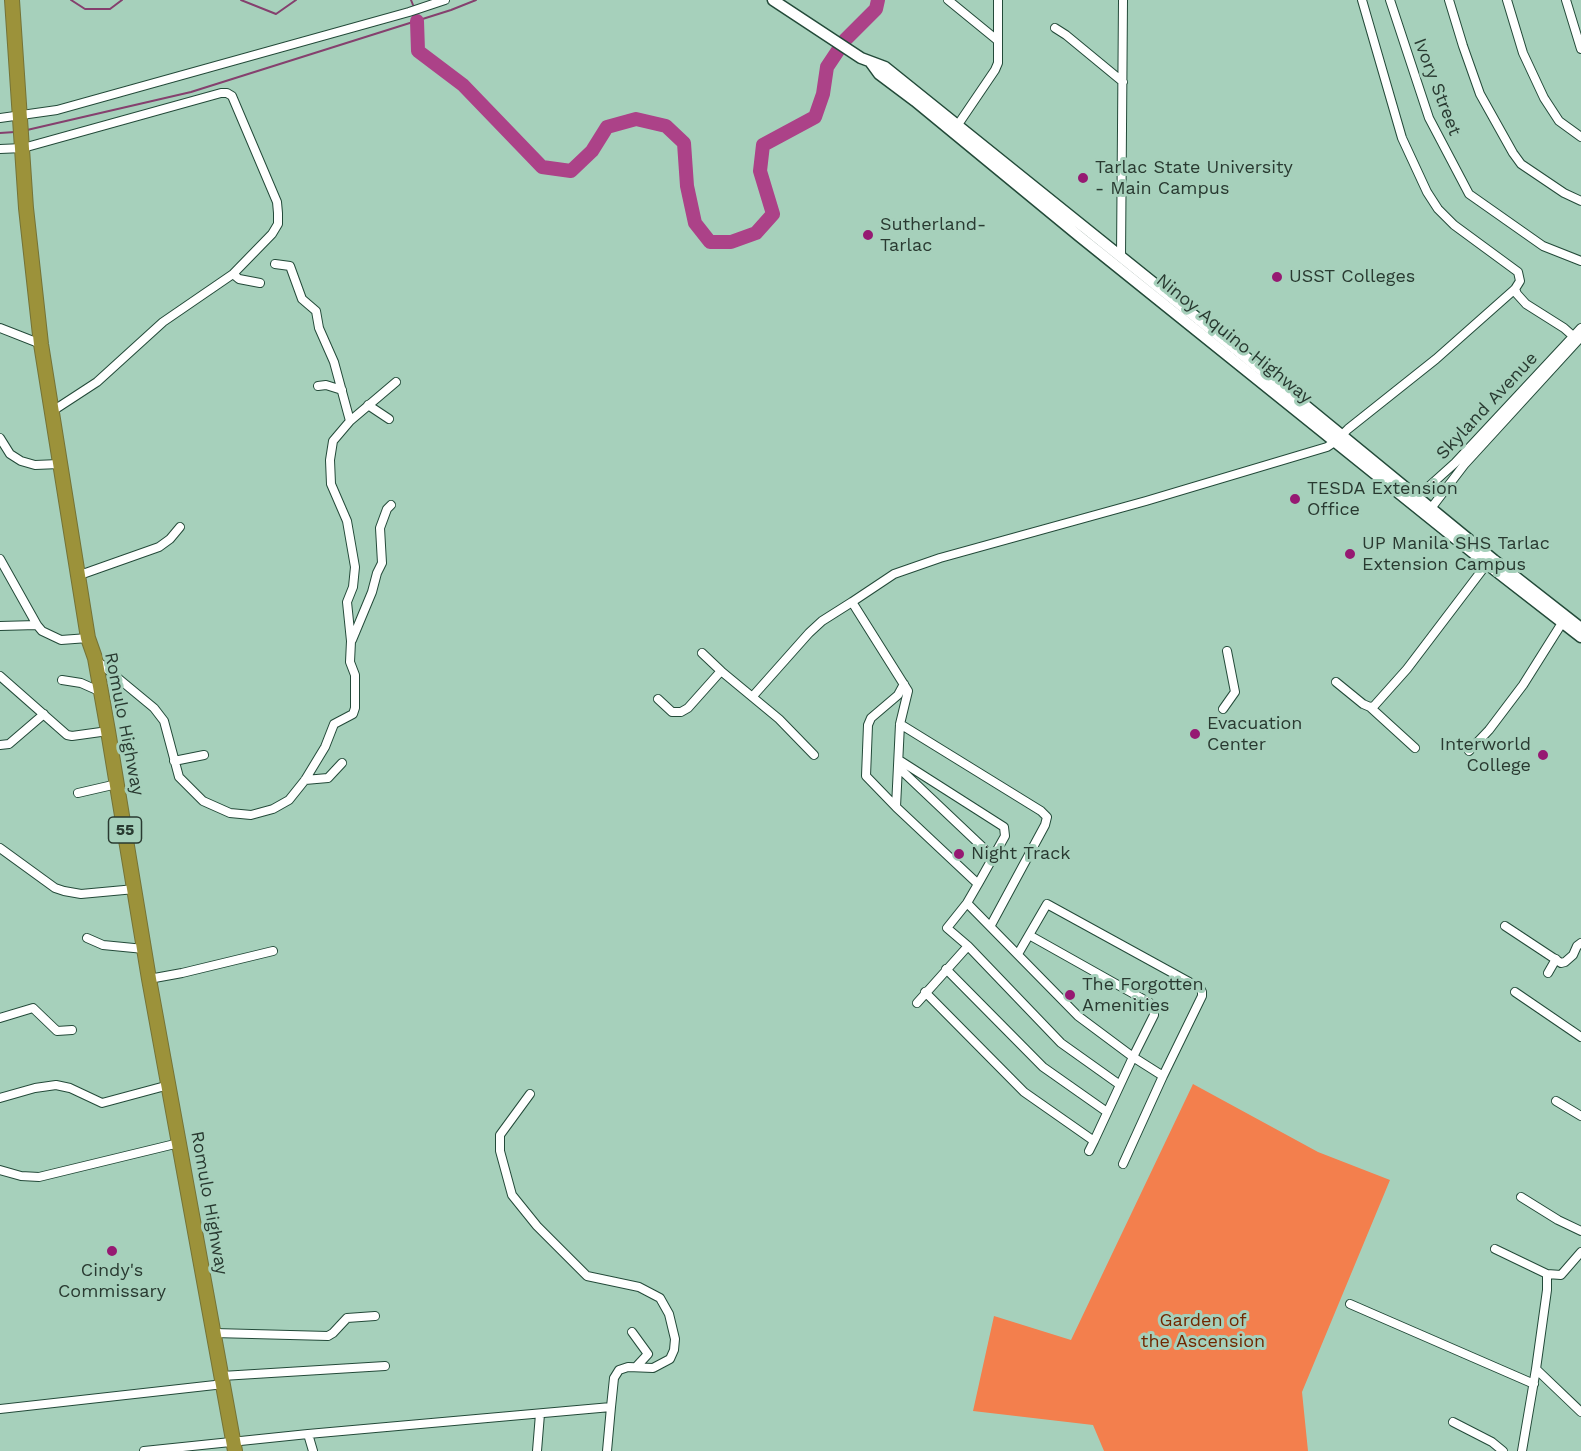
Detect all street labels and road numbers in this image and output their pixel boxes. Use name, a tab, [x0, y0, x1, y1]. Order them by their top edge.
street label: Ivory Street	[1409, 35, 1465, 139]
street label: Ninoy Aquino Highway	[1152, 269, 1316, 409]
street label: Skyland Avenue	[1432, 348, 1542, 464]
street label: Romulo Highway	[100, 651, 148, 797]
road number: 55	[108, 817, 142, 843]
street label: Romulo Highway	[186, 1129, 232, 1277]

